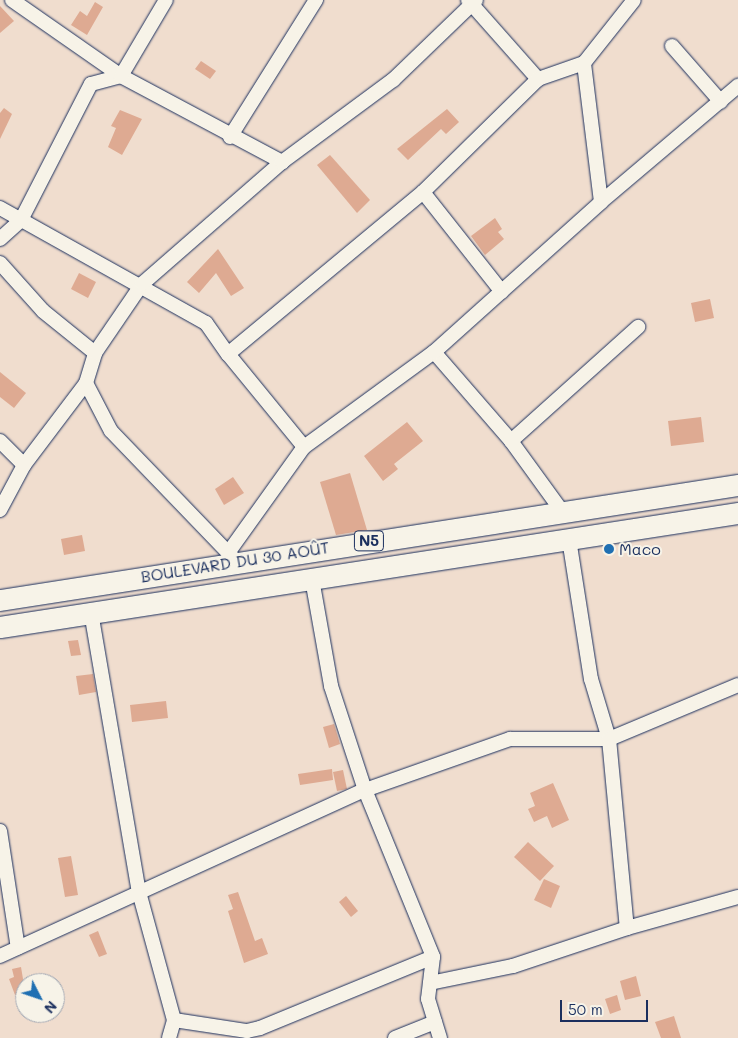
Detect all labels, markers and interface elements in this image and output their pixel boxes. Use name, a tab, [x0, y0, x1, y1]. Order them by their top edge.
road number: N5	[353, 528, 385, 554]
street label: BOULEVARD DU 30 AOÛT	[139, 538, 331, 586]
place label: Maco	[619, 539, 661, 559]
marker: Maco	[603, 543, 615, 555]
north arrow	[15, 973, 65, 1023]
scale bar	[563, 990, 650, 1022]
text: N	[40, 997, 62, 1018]
text: 50 m	[568, 999, 603, 1019]

